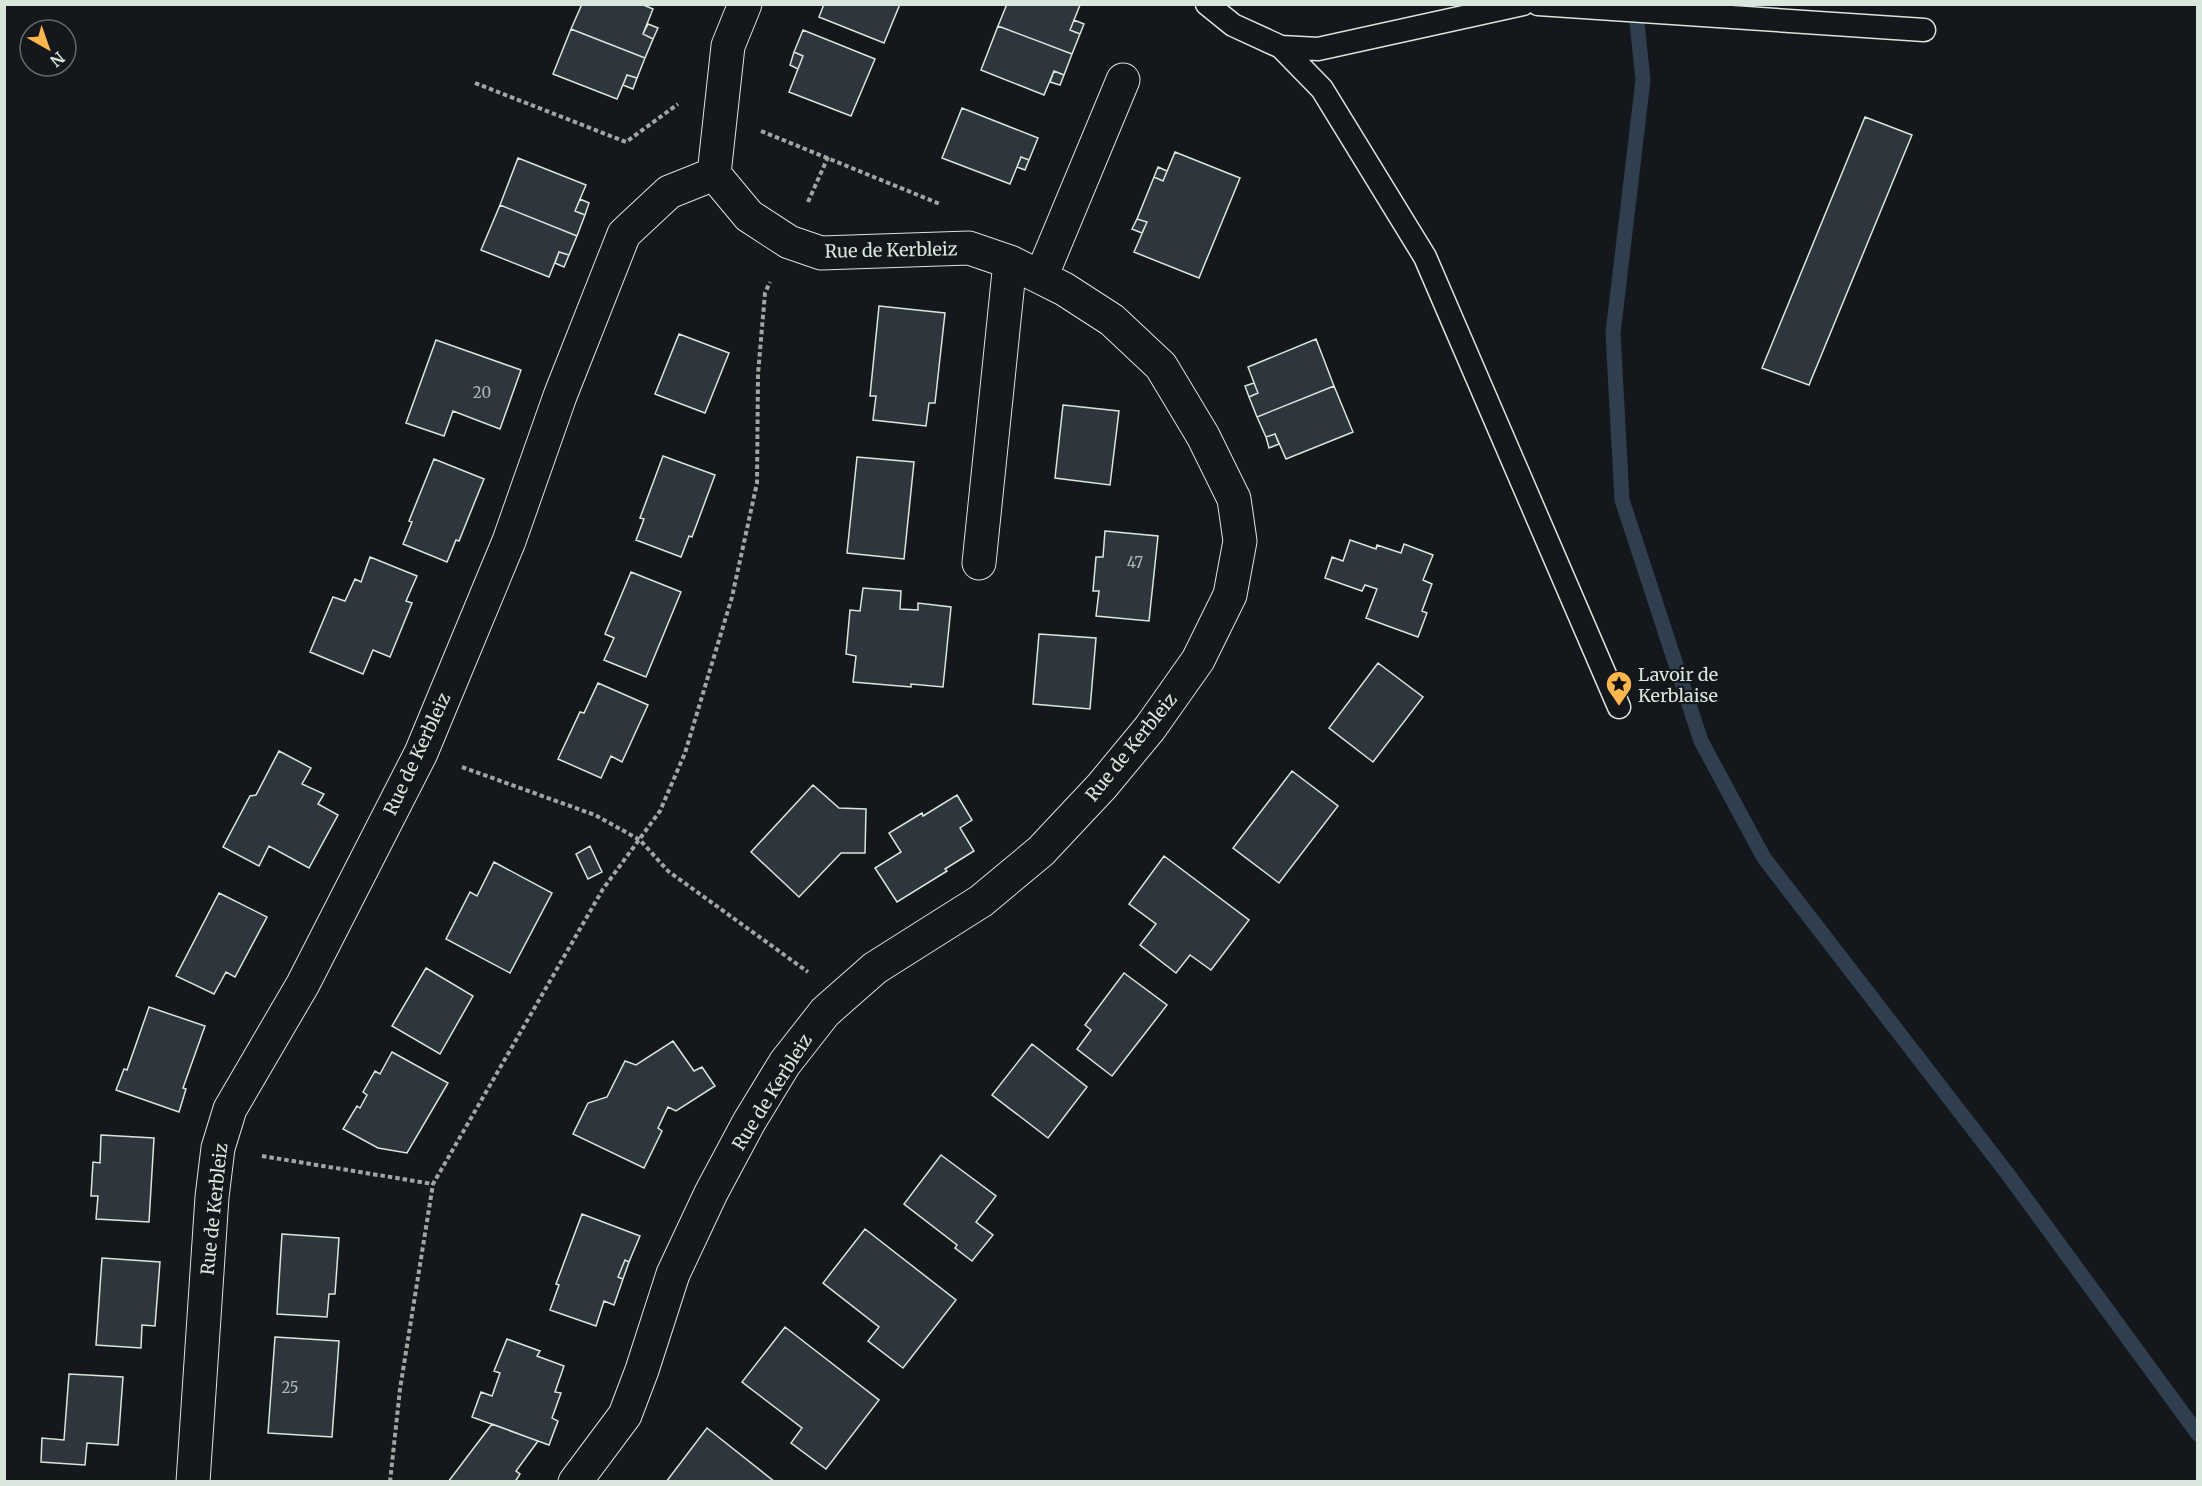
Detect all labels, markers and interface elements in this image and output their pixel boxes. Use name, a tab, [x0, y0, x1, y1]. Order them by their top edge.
north arrow	[18, 18, 78, 78]
text: N	[46, 48, 69, 71]
street label: Rue de Kerbleiz	[824, 237, 958, 263]
house number: 20	[473, 383, 491, 402]
house number: 47	[1127, 553, 1144, 572]
place label: Lavoir de Kerblaise	[1638, 663, 1718, 707]
place icon: Lavoir de Kerblaise	[1604, 669, 1634, 707]
street label: Rue de Kerbleiz	[1080, 688, 1182, 806]
street label: Rue de Kerbleiz	[379, 689, 456, 819]
street label: Rue de Kerbleiz	[727, 1029, 817, 1154]
street label: Rue de Kerbleiz	[196, 1142, 232, 1276]
house number: 25	[281, 1378, 299, 1397]

